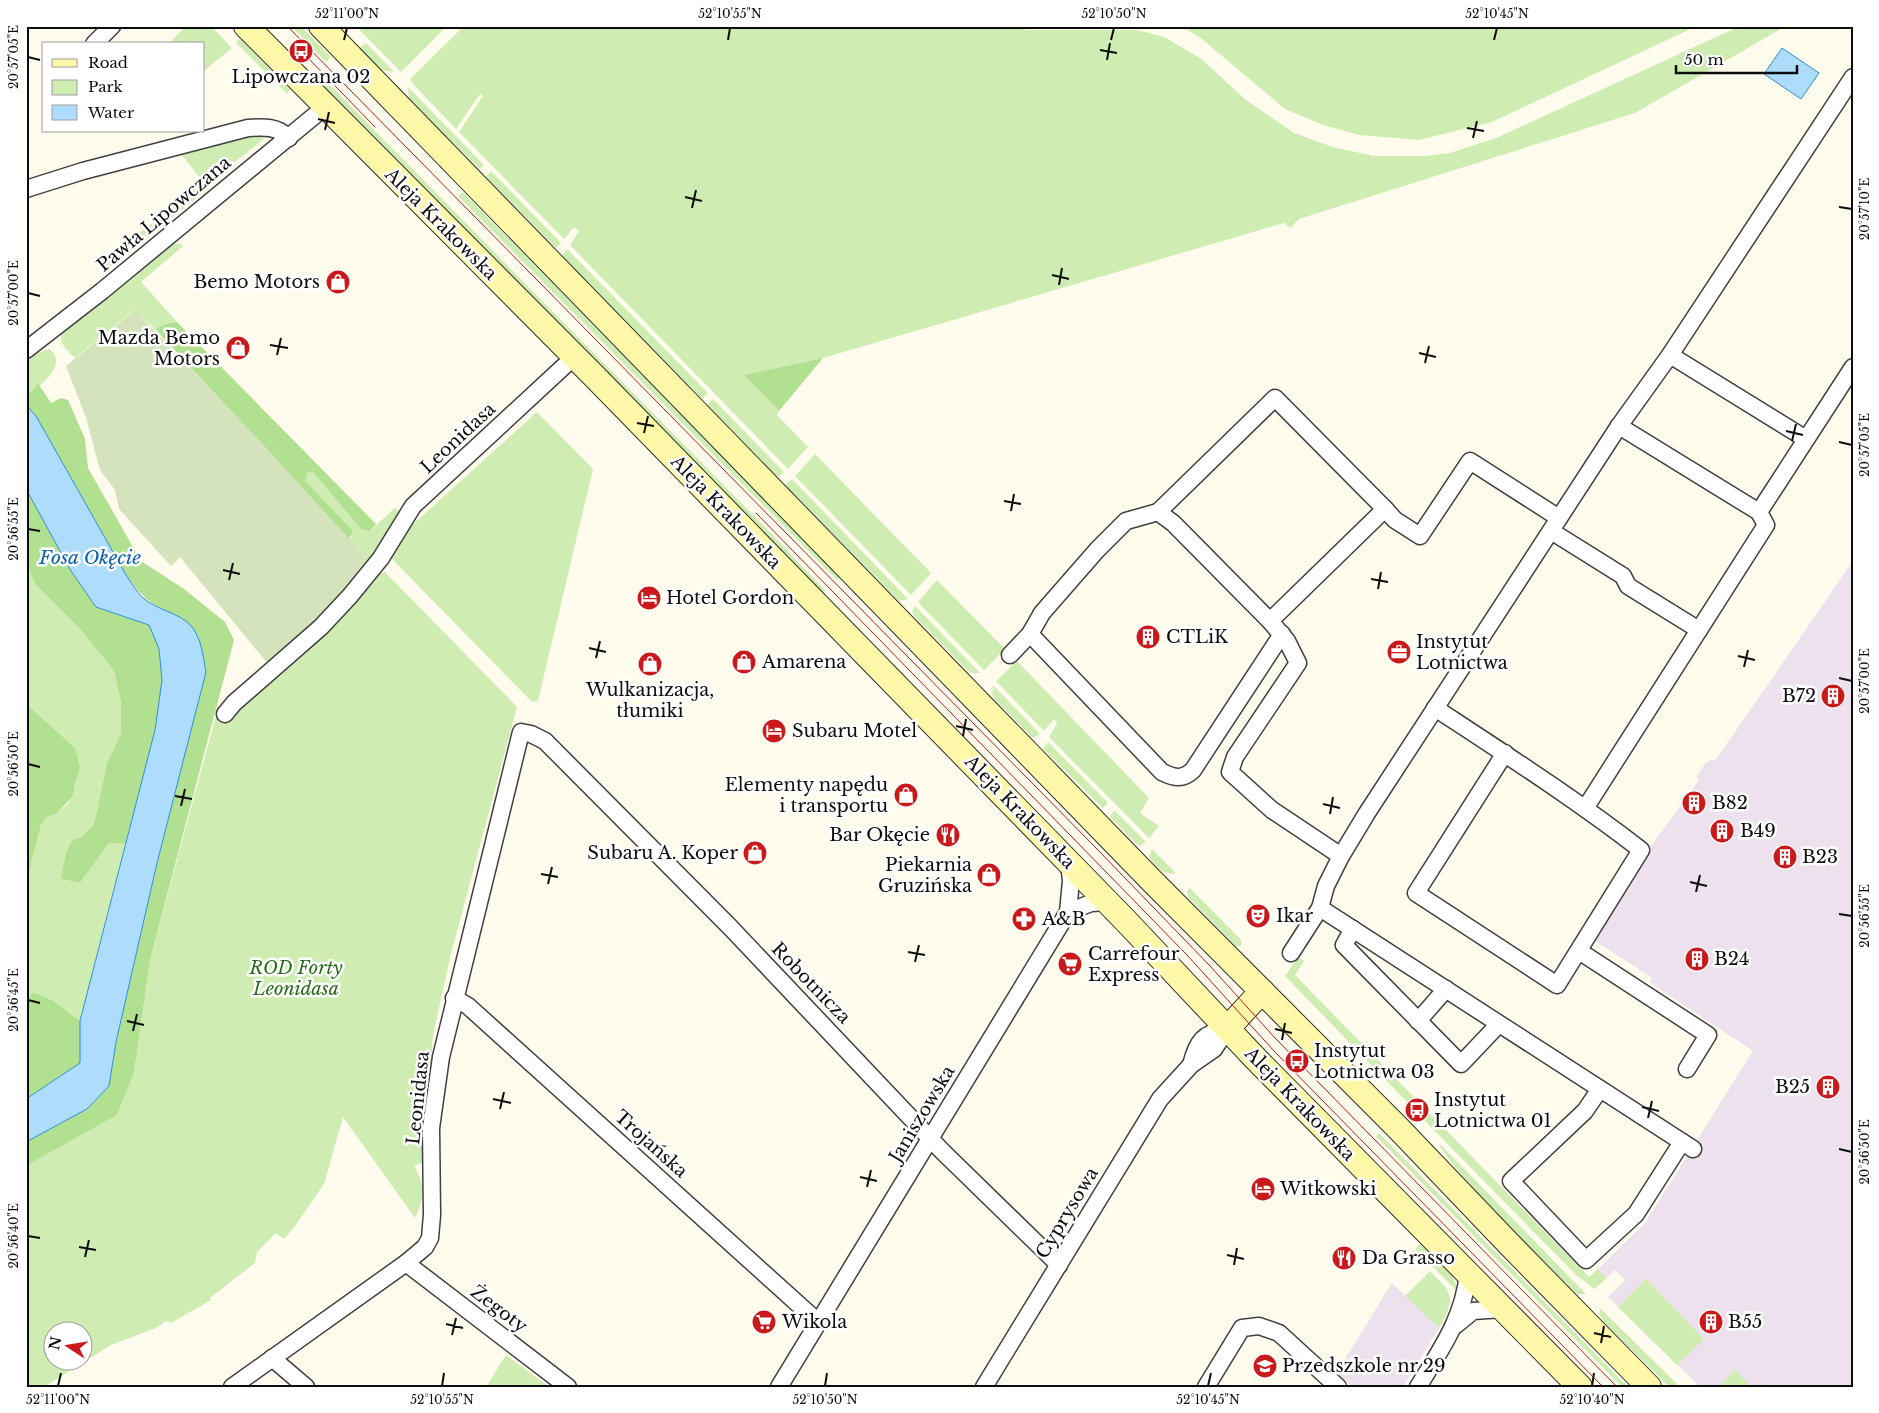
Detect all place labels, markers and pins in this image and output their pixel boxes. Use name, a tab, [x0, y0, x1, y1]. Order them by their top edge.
bus stop icon: Lipowczana 02	[288, 38, 314, 64]
place label: Lipowczana 02	[232, 66, 370, 88]
shop icon: Bemo Motors	[325, 269, 351, 295]
place label: Bemo Motors	[193, 271, 320, 293]
place label: Mazda Bemo Motors	[98, 327, 220, 370]
shop icon: Mazda Bemo Motors	[225, 335, 251, 361]
hotel icon: Hotel Gordon	[636, 585, 662, 611]
place label: Hotel Gordon	[666, 587, 794, 609]
building icon: CTLiK	[1135, 624, 1161, 650]
place label: CTLiK	[1166, 626, 1229, 648]
place label: Instytut Lotnictwa	[1416, 631, 1508, 674]
office icon: Instytut Lotnictwa	[1386, 639, 1412, 665]
shop icon: Amarena	[731, 649, 757, 675]
shop icon: Wulkanizacja, tłumiki	[637, 651, 663, 677]
place label: Amarena	[761, 651, 846, 673]
place label: Wulkanizacja, tłumiki	[585, 679, 714, 722]
building icon: B72	[1820, 683, 1846, 709]
place label: B72	[1782, 685, 1816, 707]
hotel icon: Subaru Motel	[761, 718, 787, 744]
place label: Subaru Motel	[792, 720, 917, 742]
place label: Elementy napędu i transportu	[725, 774, 888, 817]
shop icon: Elementy napędu i transportu	[893, 782, 919, 808]
building icon: B82	[1681, 790, 1707, 816]
place label: B82	[1712, 792, 1748, 814]
building icon: B49	[1709, 818, 1735, 844]
place label: B49	[1740, 820, 1776, 842]
restaurant icon: Bar Okęcie	[935, 822, 961, 848]
place label: Bar Okęcie	[829, 824, 930, 846]
shop icon: Subaru A. Koper	[742, 840, 768, 866]
place label: Subaru A. Koper	[587, 842, 738, 864]
building icon: B23	[1772, 844, 1798, 870]
place label: B23	[1802, 846, 1838, 868]
place label: Piekarnia Gruzińska	[878, 854, 972, 897]
shop icon: Piekarnia Gruzińska	[976, 862, 1002, 888]
theatre icon: Ikar	[1245, 903, 1271, 929]
place label: Ikar	[1276, 905, 1314, 927]
pharmacy icon: A&B	[1011, 906, 1037, 932]
place label: A&B	[1041, 908, 1086, 930]
place label: Carrefour Express	[1088, 943, 1180, 986]
building icon: B24	[1684, 946, 1710, 972]
place label: B24	[1714, 948, 1749, 970]
supermarket icon: Carrefour Express	[1057, 951, 1083, 977]
place label: Instytut Lotnictwa 03	[1314, 1040, 1435, 1083]
bus stop icon: Instytut Lotnictwa 03	[1284, 1048, 1310, 1074]
building icon: B25	[1815, 1074, 1841, 1100]
place label: B25	[1775, 1076, 1810, 1098]
place label: Instytut Lotnictwa 01	[1434, 1089, 1552, 1132]
bus stop icon: Instytut Lotnictwa 01	[1404, 1097, 1430, 1123]
hotel icon: Witkowski	[1250, 1176, 1276, 1202]
place label: Witkowski	[1279, 1178, 1376, 1200]
restaurant icon: Da Grasso	[1331, 1245, 1357, 1271]
place label: Da Grasso	[1362, 1247, 1455, 1269]
supermarket icon: Wikola	[751, 1309, 777, 1335]
building icon: B55	[1698, 1309, 1724, 1335]
place label: Wikola	[781, 1311, 847, 1333]
place label: B55	[1728, 1311, 1762, 1333]
school or university icon: Przedszkole nr 29	[1252, 1353, 1278, 1379]
place label: Przedszkole nr 29	[1282, 1355, 1446, 1377]

